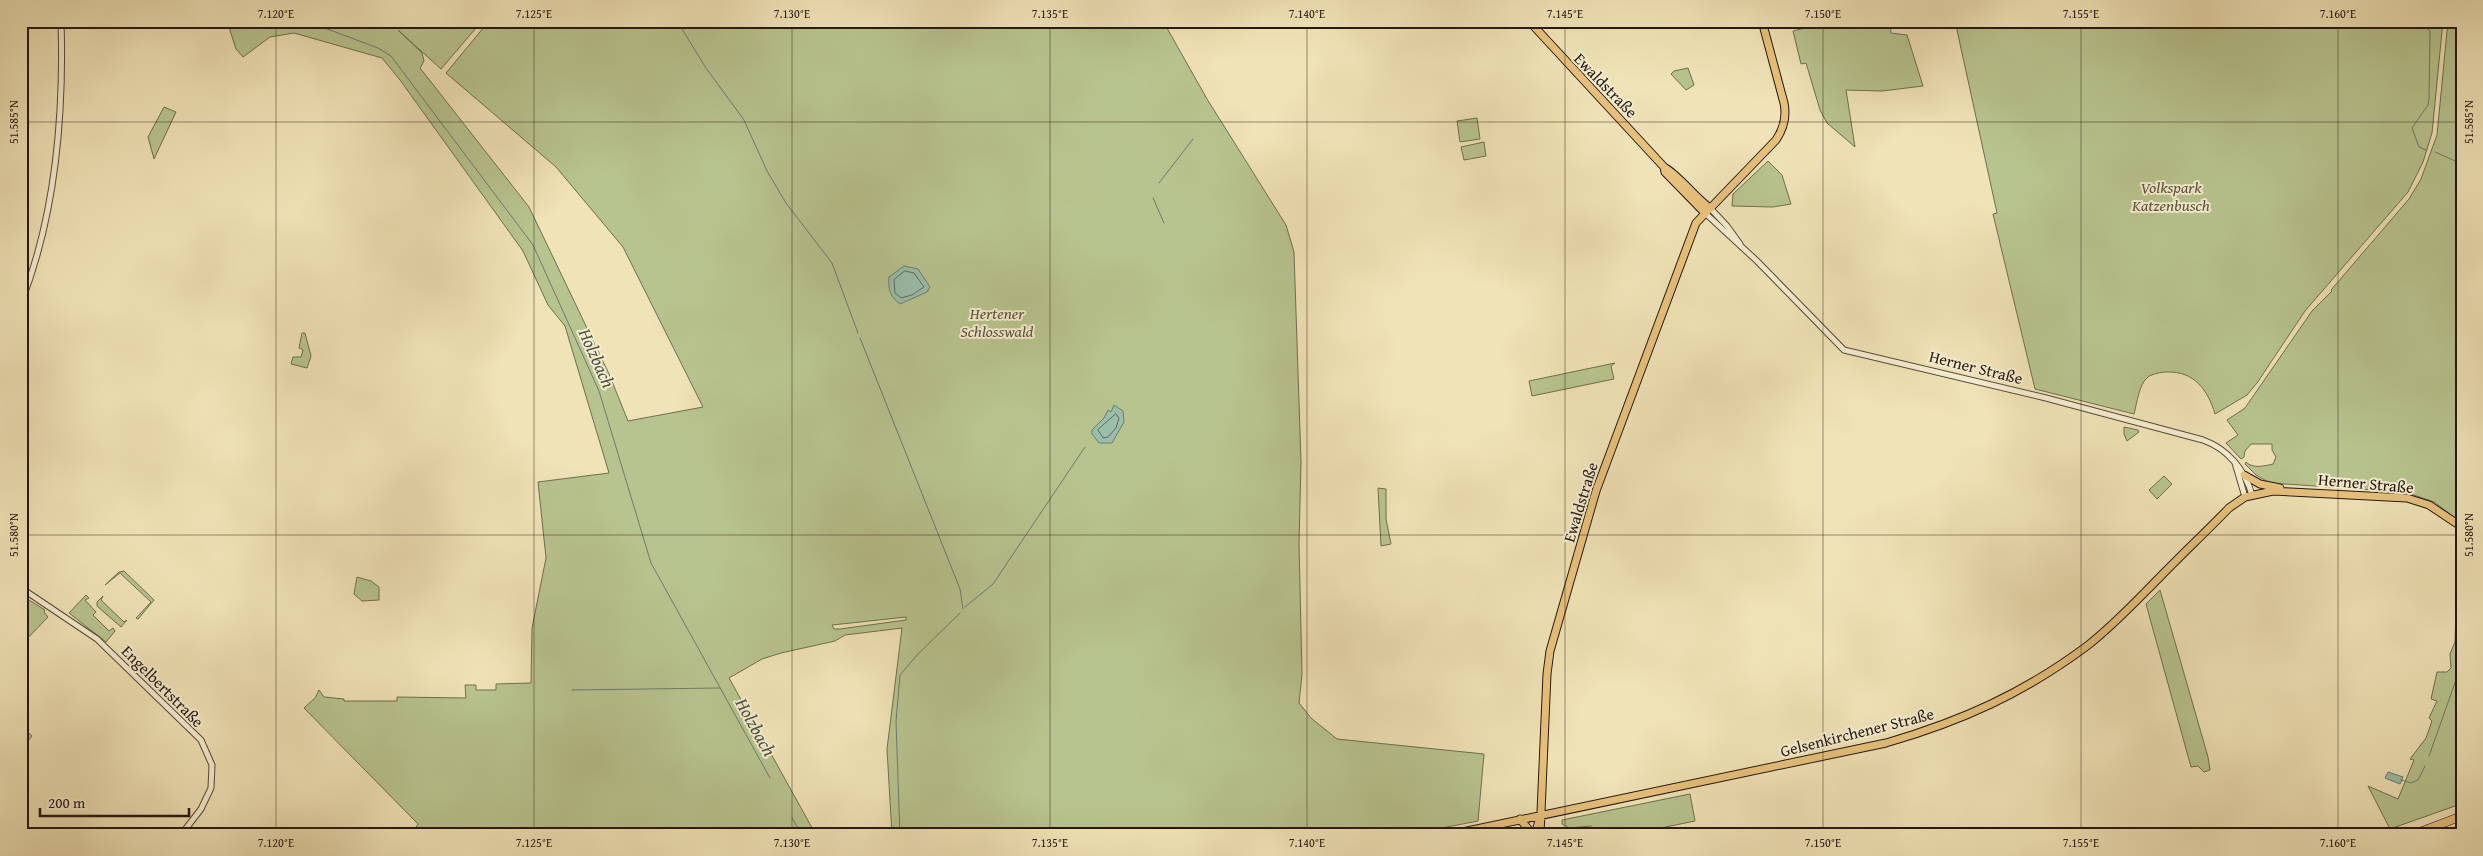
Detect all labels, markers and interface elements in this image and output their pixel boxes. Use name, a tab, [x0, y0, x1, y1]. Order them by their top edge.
text: 7.120°E	[258, 5, 294, 22]
text: 7.125°E	[516, 5, 552, 22]
text: 7.130°E	[774, 5, 810, 22]
text: 7.135°E	[1032, 5, 1068, 22]
text: 7.140°E	[1289, 5, 1325, 22]
text: 7.145°E	[1547, 5, 1583, 22]
text: 7.150°E	[1805, 5, 1841, 22]
text: 7.155°E	[2063, 5, 2099, 22]
text: 7.160°E	[2320, 5, 2356, 22]
street label: Ewaldstraße	[1569, 47, 1643, 123]
text: 51.585°N	[5, 100, 22, 144]
text: 51.585°N	[2460, 100, 2477, 144]
park label: Volkspark Katzenbusch	[2131, 175, 2210, 217]
park label: Hertener Schlosswald	[960, 301, 1034, 343]
water label: Holzbach	[571, 323, 622, 392]
street label: Herner Straße	[1927, 344, 2025, 390]
street label: Ewaldstraße	[1556, 459, 1604, 545]
street label: Herner Straße	[2317, 467, 2415, 499]
text: 51.580°N	[5, 513, 22, 557]
text: 51.580°N	[2460, 513, 2477, 557]
street label: Engelbertstraße	[116, 639, 210, 733]
water label: Holzbach	[728, 692, 783, 761]
street label: Gelsenkirchener Straße	[1778, 701, 1936, 763]
scale bar	[40, 786, 189, 818]
text: 200 m	[48, 792, 86, 813]
text: 7.120°E	[258, 834, 294, 851]
text: 7.125°E	[516, 834, 552, 851]
text: 7.130°E	[774, 834, 810, 851]
text: 7.135°E	[1032, 834, 1068, 851]
text: 7.140°E	[1289, 834, 1325, 851]
text: 7.145°E	[1547, 834, 1583, 851]
text: 7.150°E	[1805, 834, 1841, 851]
text: 7.155°E	[2063, 834, 2099, 851]
text: 7.160°E	[2320, 834, 2356, 851]

